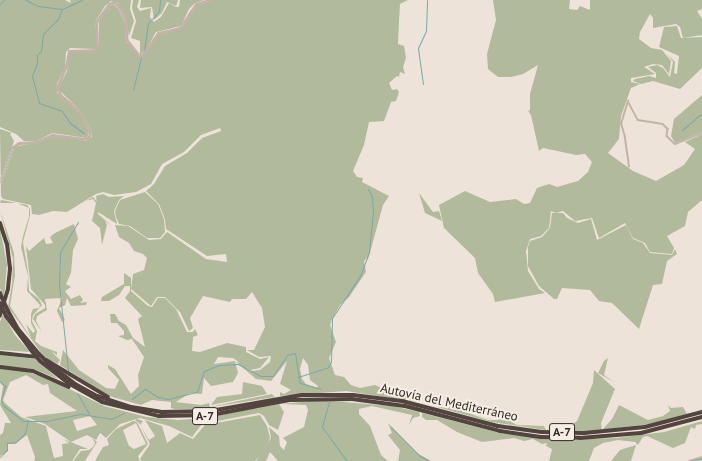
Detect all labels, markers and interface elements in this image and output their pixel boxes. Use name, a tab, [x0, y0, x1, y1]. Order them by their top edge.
street label: Autovía del Mediterráneo	[379, 381, 519, 425]
road number: A-7	[192, 406, 218, 426]
road number: A-7	[549, 422, 575, 442]

